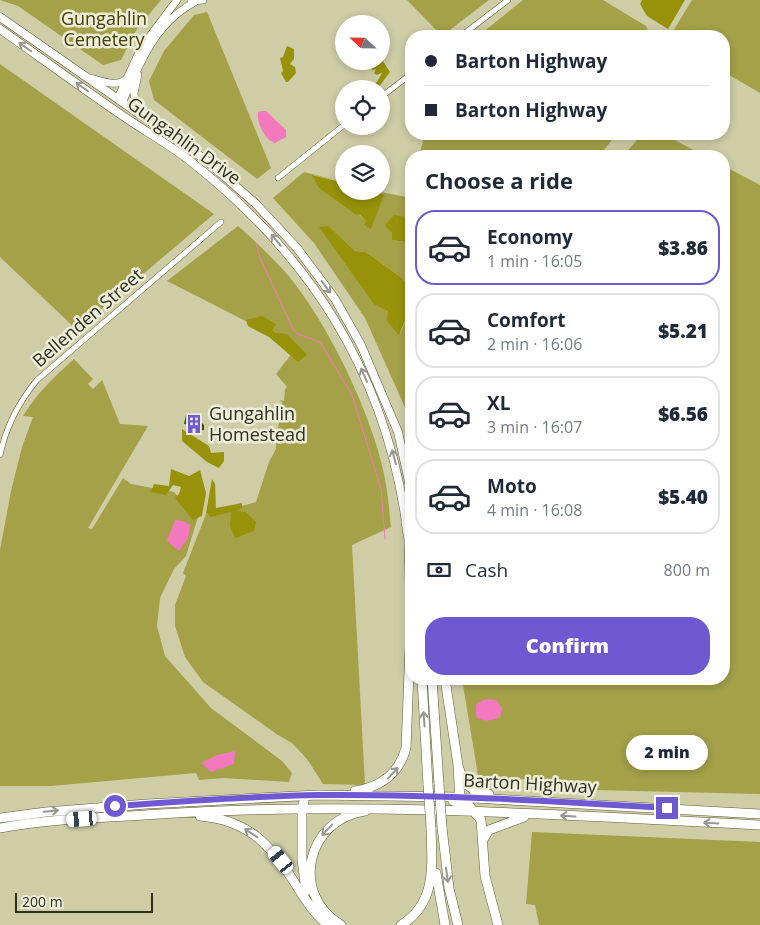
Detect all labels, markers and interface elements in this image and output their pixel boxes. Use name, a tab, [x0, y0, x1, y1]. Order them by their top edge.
park label: Gungahlin Cemetery	[61, 6, 147, 51]
north arrow	[335, 15, 390, 70]
map controls	[335, 15, 390, 200]
one-way arrow	[18, 42, 32, 52]
text: Barton Highway	[455, 48, 607, 74]
button: locate	[335, 80, 390, 135]
one-way arrow	[75, 82, 89, 92]
street label: Gungahlin Drive	[123, 91, 246, 190]
text: Barton Highway	[455, 97, 607, 123]
button: layers	[335, 145, 390, 200]
text: Choose a ride	[425, 165, 573, 195]
text: Economy	[487, 224, 573, 250]
icon: car	[427, 225, 472, 270]
one-way arrow	[270, 233, 282, 246]
text: $3.86	[658, 235, 708, 261]
text: 1 min · 16:05	[487, 250, 582, 272]
street label: Bellenden Street	[27, 263, 148, 372]
one-way arrow	[321, 280, 331, 294]
text: Comfort	[487, 307, 566, 333]
icon: car	[427, 308, 472, 353]
text: $5.21	[658, 318, 708, 344]
text: 2 min · 16:06	[487, 333, 582, 355]
one-way arrow	[359, 368, 369, 383]
text: XL	[487, 390, 510, 416]
icon: car	[427, 391, 472, 436]
place label: Gungahlin Homestead	[209, 401, 306, 446]
text: $6.56	[658, 401, 708, 427]
building icon: Gungahlin Homestead	[183, 413, 205, 435]
text: 3 min · 16:07	[487, 416, 582, 438]
one-way arrow	[389, 449, 398, 465]
text: Moto	[487, 473, 537, 499]
icon: car	[427, 474, 472, 519]
text: $5.40	[658, 484, 708, 510]
text: 4 min · 16:08	[487, 499, 582, 521]
icon: cash	[425, 556, 453, 584]
text: Cash	[465, 557, 508, 583]
text: 800 m	[664, 559, 710, 581]
button: Confirm	[425, 617, 710, 675]
one-way arrow	[420, 711, 429, 727]
callout: 2 min	[626, 736, 708, 770]
text: 2 min	[644, 741, 690, 763]
one-way arrow	[387, 766, 399, 779]
street label: Barton Highway	[463, 768, 598, 799]
route start	[104, 795, 126, 817]
route end	[656, 797, 678, 819]
one-way arrow	[43, 807, 59, 816]
car	[66, 810, 97, 828]
one-way arrow	[560, 812, 576, 821]
one-way arrow	[704, 818, 720, 827]
one-way arrow	[321, 824, 334, 836]
one-way arrow	[245, 828, 259, 838]
car	[265, 844, 296, 876]
one-way arrow	[442, 867, 452, 883]
scale bar	[15, 890, 152, 913]
text: 200 m	[22, 892, 63, 911]

